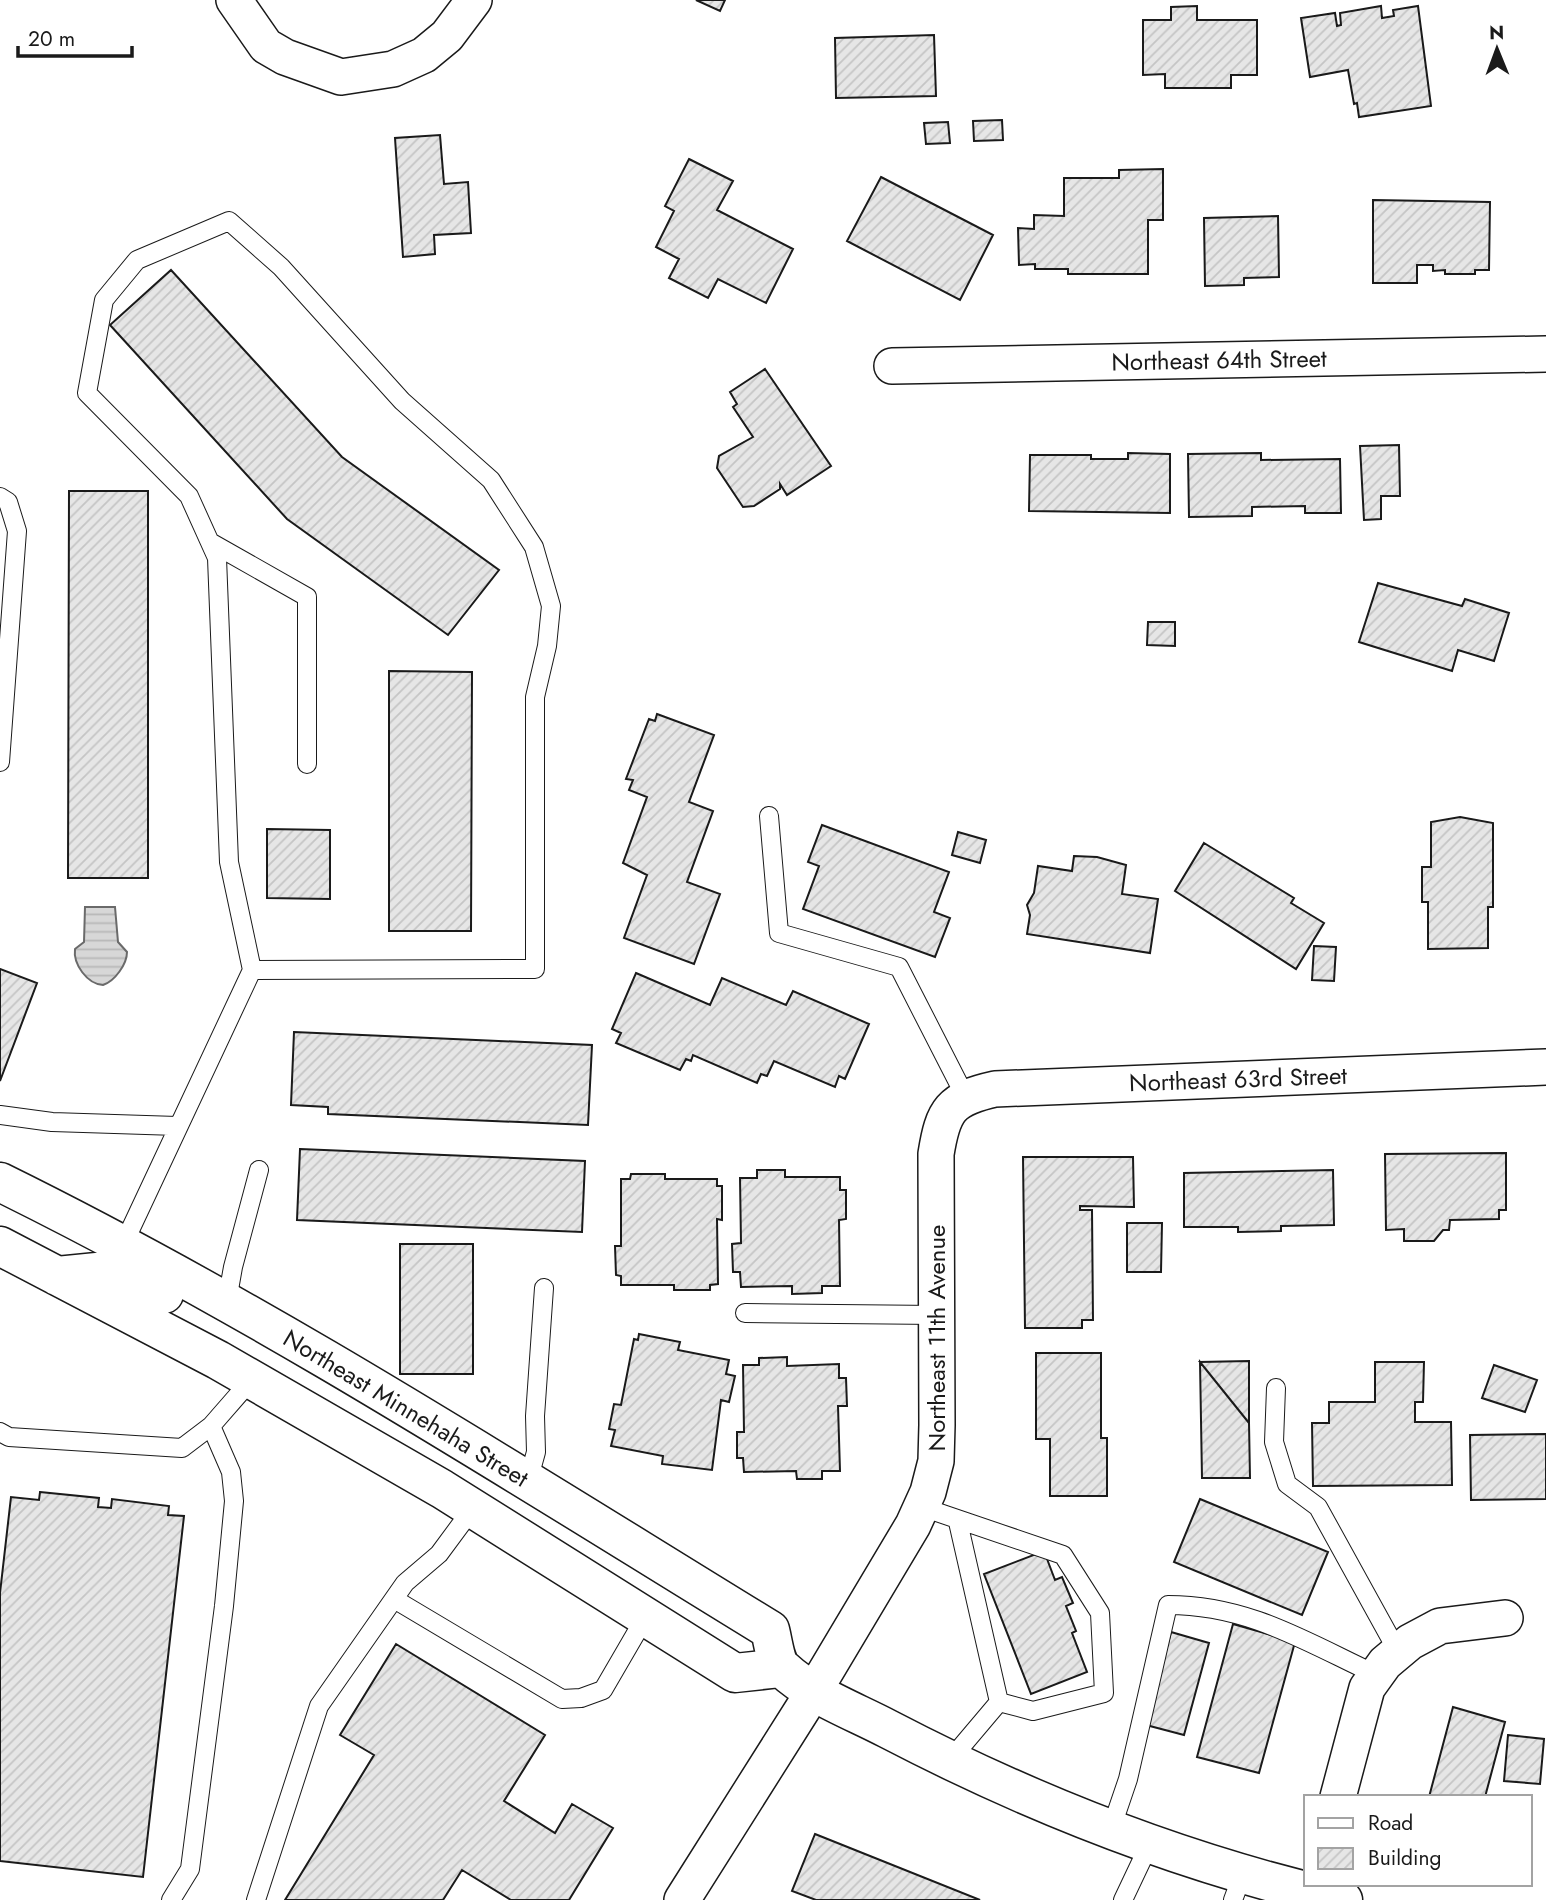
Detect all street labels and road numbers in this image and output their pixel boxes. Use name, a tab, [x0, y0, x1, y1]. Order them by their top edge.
street label: Northeast 64th Street	[1111, 341, 1327, 379]
street label: Northeast 63rd Street	[1128, 1058, 1348, 1100]
street label: Northeast 11th Avenue	[919, 1225, 954, 1451]
street label: Northeast Minnehaha Street	[277, 1321, 536, 1495]

